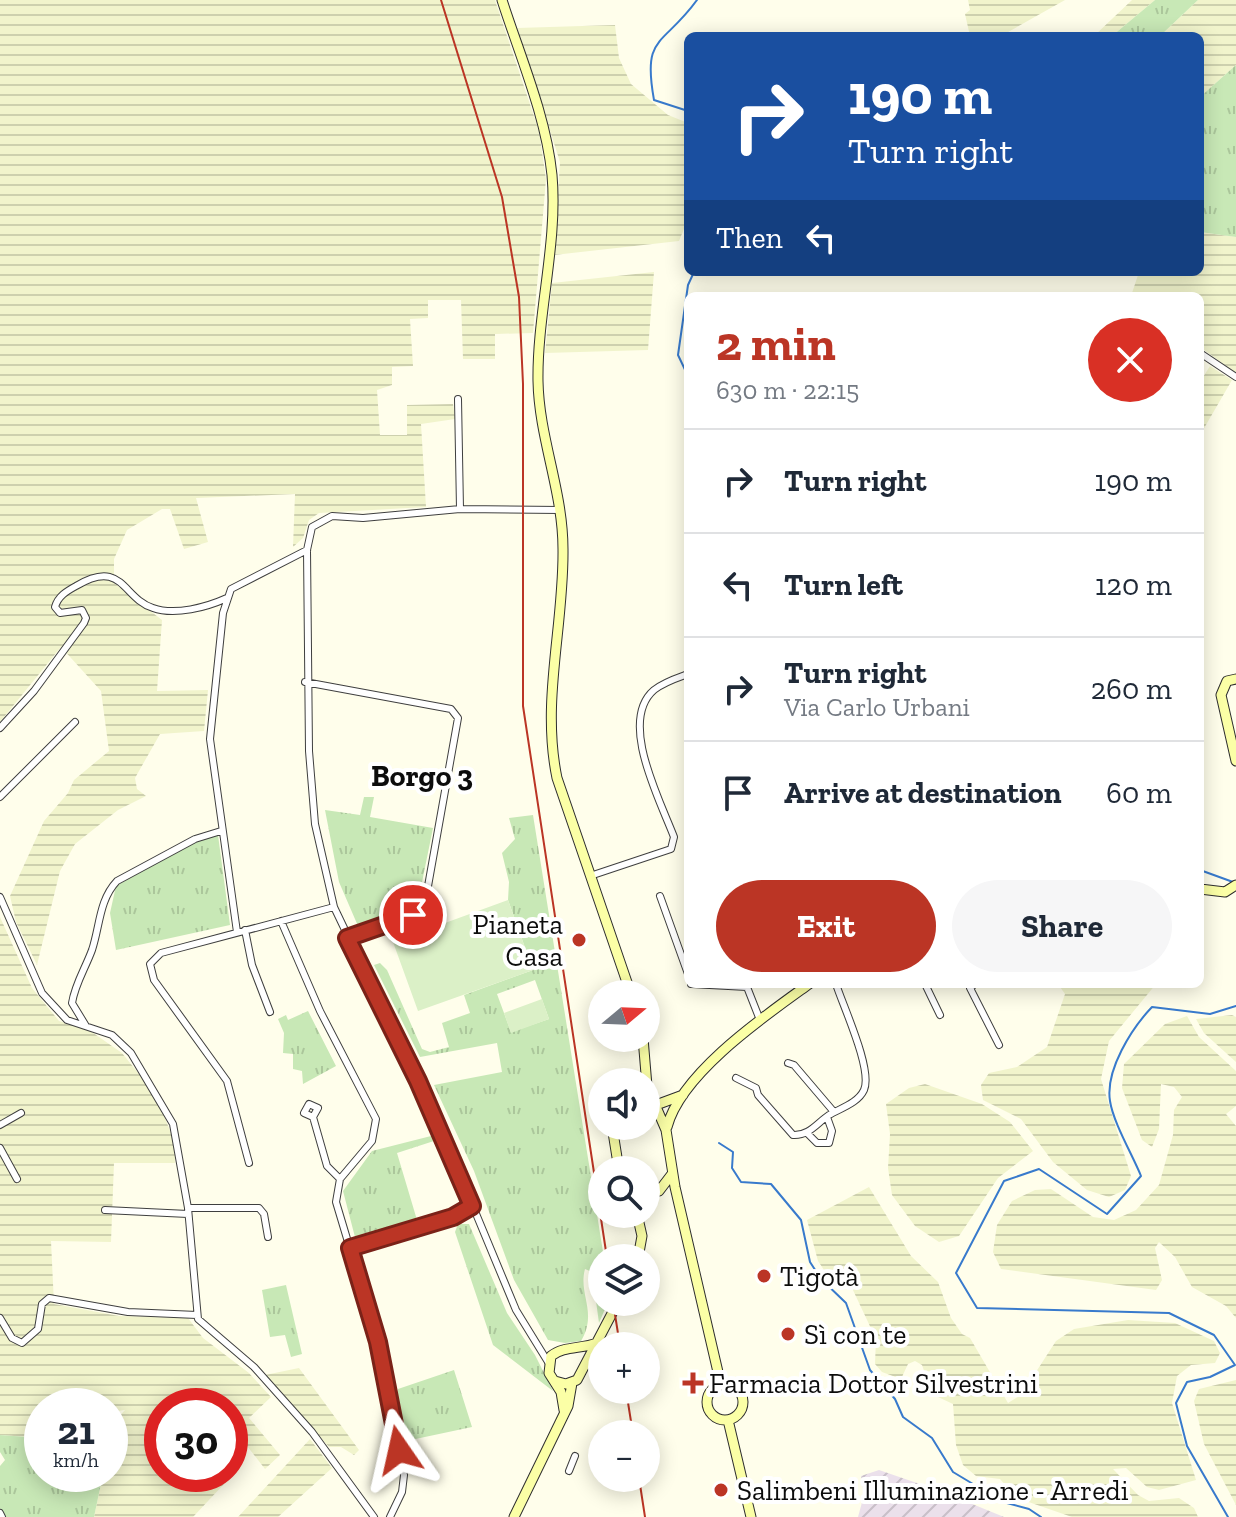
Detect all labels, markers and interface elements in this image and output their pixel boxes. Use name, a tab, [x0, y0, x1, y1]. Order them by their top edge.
text: 190 m	[848, 61, 992, 128]
icon: right	[716, 64, 820, 168]
text: Turn right	[848, 129, 1013, 172]
icon: left	[799, 216, 843, 260]
text: Then	[716, 220, 783, 256]
text: 2 min	[716, 315, 836, 372]
button: close	[1088, 318, 1172, 402]
text: 630 m · 22:15	[716, 374, 859, 406]
icon: right	[716, 459, 760, 503]
text: Turn right	[784, 463, 926, 499]
text: 190 m	[1095, 463, 1172, 499]
icon: left	[716, 563, 760, 607]
text: Turn left	[784, 567, 903, 603]
text: 120 m	[1095, 567, 1172, 603]
text: Turn right	[784, 655, 926, 691]
icon: right	[716, 667, 760, 711]
text: 260 m	[1091, 671, 1172, 707]
text: Via Carlo Urbani	[784, 691, 970, 723]
district label: Borgo 3	[371, 758, 473, 794]
icon: arrive	[716, 771, 760, 815]
text: Arrive at destination	[784, 775, 1061, 811]
text: 60 m	[1106, 775, 1172, 811]
button: Exit	[716, 880, 936, 972]
button: Share	[952, 880, 1172, 972]
pin	[379, 881, 447, 949]
icon: arrive	[391, 893, 435, 937]
place label: Pianeta Casa	[472, 908, 563, 973]
marker: Pianeta Casa	[570, 931, 588, 949]
north arrow	[588, 980, 660, 1052]
map controls	[588, 980, 660, 1492]
button: sound	[588, 1068, 660, 1140]
button: search	[588, 1156, 660, 1228]
button: layers	[588, 1244, 660, 1316]
place label: Tigotà	[780, 1260, 859, 1293]
marker: Tigotà	[755, 1267, 773, 1285]
place label: Sì con te	[804, 1318, 906, 1351]
marker: Sì con te	[779, 1325, 797, 1343]
button: +	[588, 1332, 660, 1404]
place label: Farmacia Dottor Silvestrini	[709, 1367, 1038, 1400]
marker: Farmacia Dottor Silvestrini	[684, 1374, 702, 1392]
speed limit sign: 30	[144, 1388, 248, 1492]
text: 21	[57, 1406, 95, 1454]
position arrow	[357, 1408, 441, 1492]
button: −	[588, 1420, 660, 1492]
text: km/h	[53, 1448, 99, 1472]
place label: Salimbeni Illuminazione - Arredi	[737, 1474, 1129, 1507]
marker: Salimbeni Illuminazione - Arredi	[712, 1481, 730, 1499]

